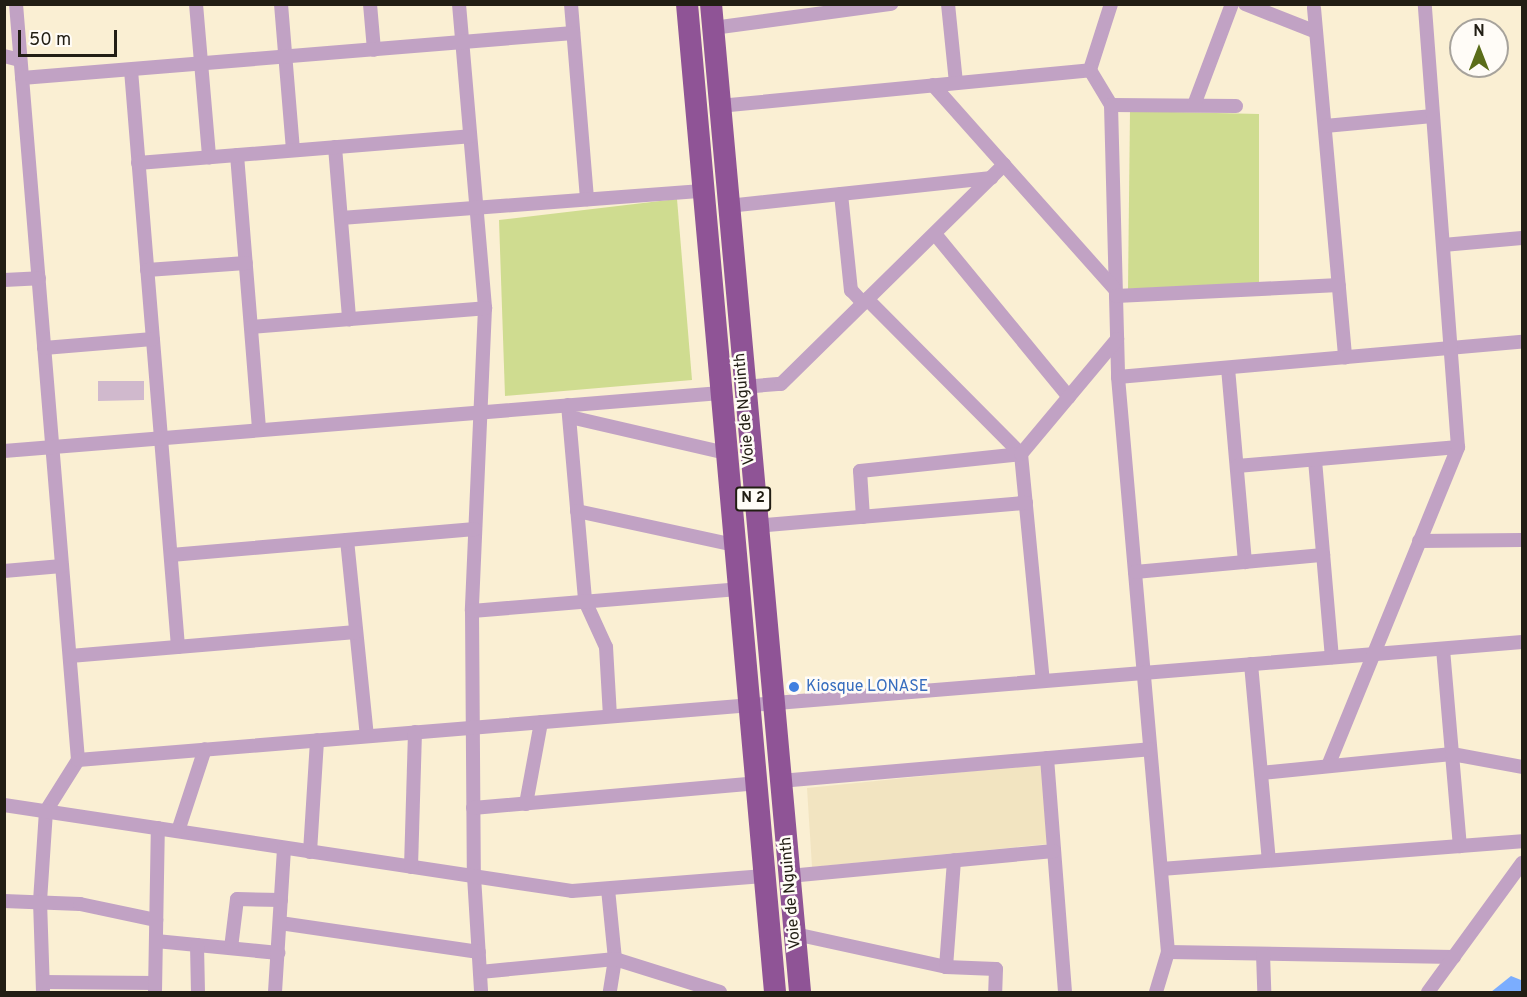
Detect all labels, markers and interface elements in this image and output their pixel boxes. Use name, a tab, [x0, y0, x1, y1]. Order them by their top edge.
scale bar	[21, 18, 120, 56]
north arrow	[1449, 18, 1509, 78]
text: N	[1473, 22, 1485, 42]
text: 50 m	[29, 29, 71, 52]
street label: Voie de Nguinth	[731, 352, 759, 466]
road number: N 2	[735, 487, 771, 511]
place label: Kiosque LONASE	[806, 677, 928, 697]
marker: Kiosque LONASE	[787, 680, 801, 694]
street label: Voie de Nguinth	[777, 836, 805, 950]

